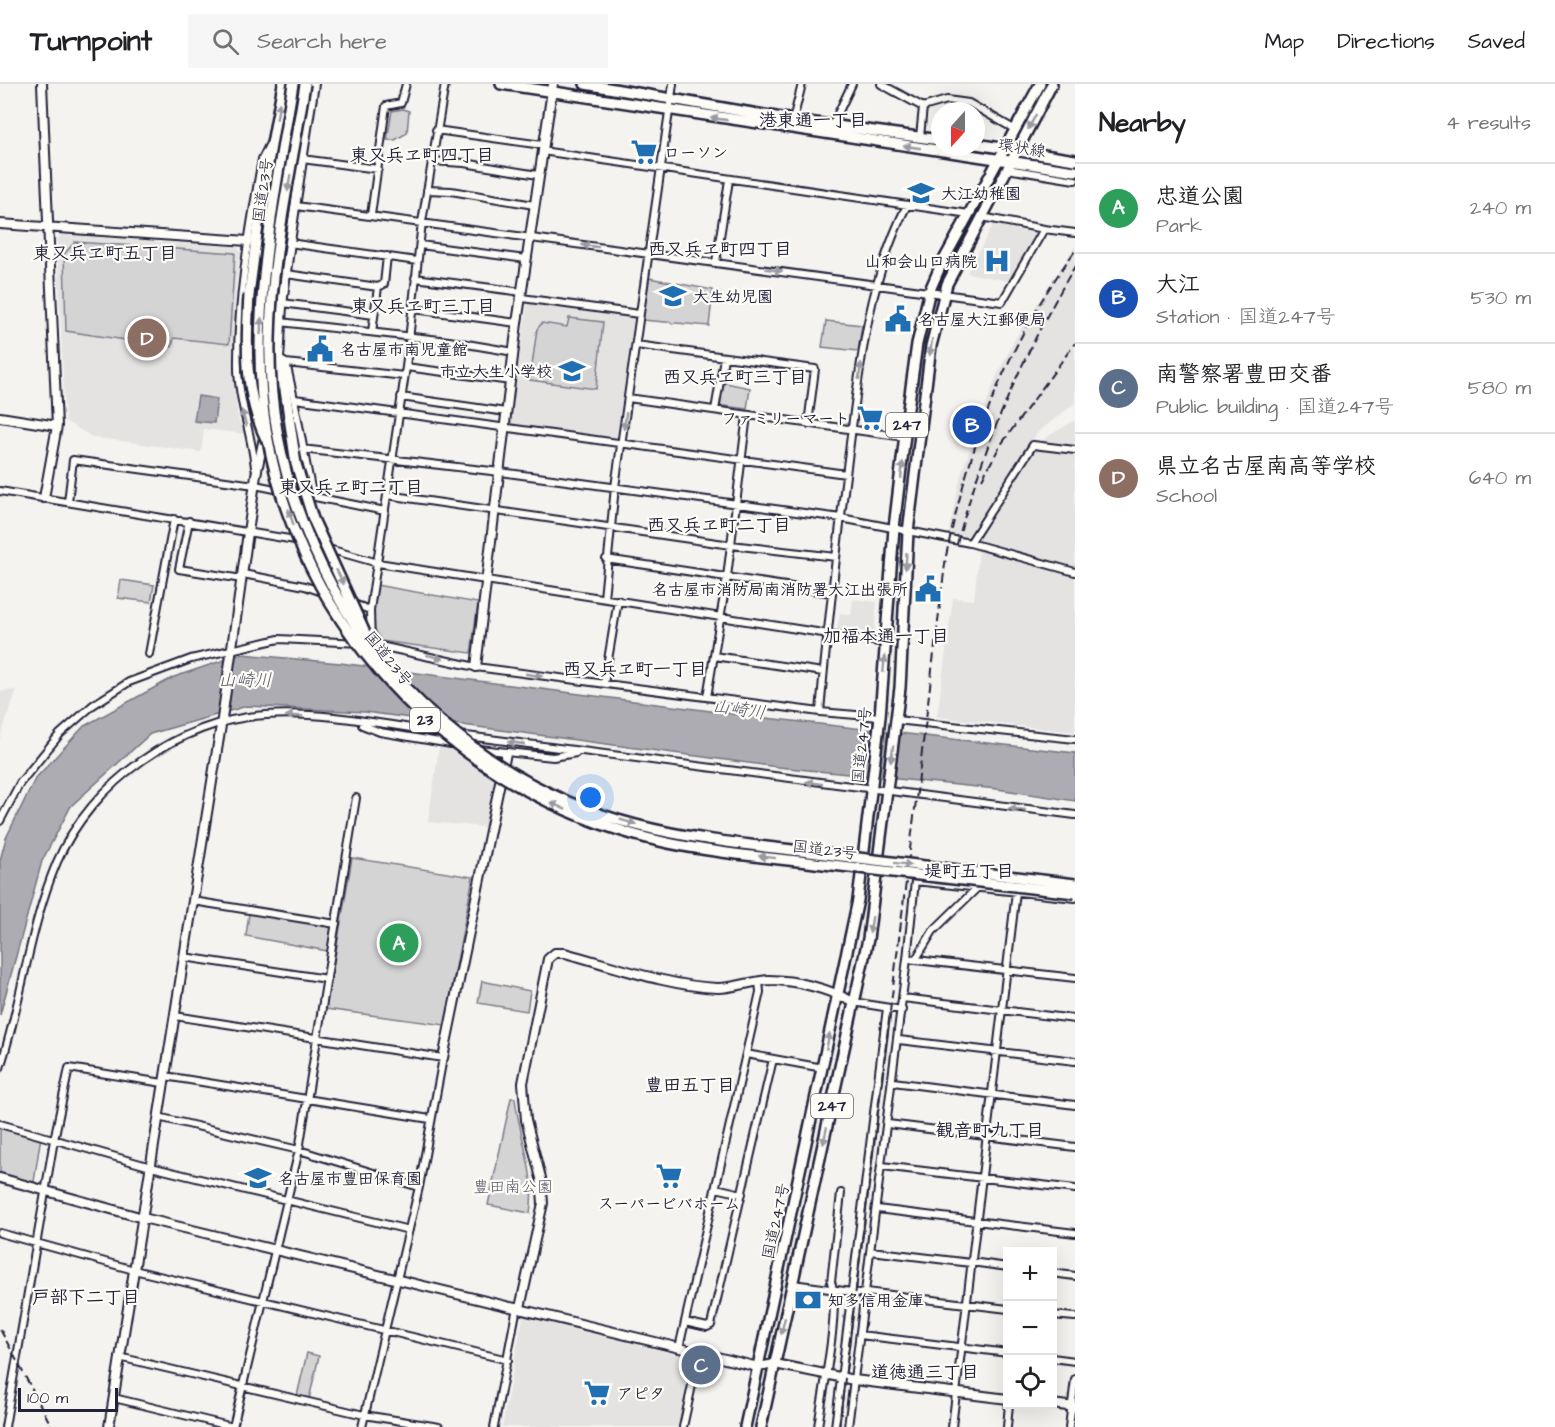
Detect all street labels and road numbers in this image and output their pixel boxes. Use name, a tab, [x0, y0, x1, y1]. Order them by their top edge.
street label: 環状線	[996, 133, 1047, 163]
street label: 国道23号	[248, 156, 278, 224]
road number: 247	[886, 413, 928, 437]
street label: 国道23号	[359, 626, 417, 691]
street label: 国道247号	[847, 705, 877, 785]
road number: 23	[410, 708, 440, 732]
street label: 国道23号	[791, 835, 859, 865]
road number: 247	[811, 1094, 853, 1118]
street label: 国道247号	[757, 1181, 795, 1262]

